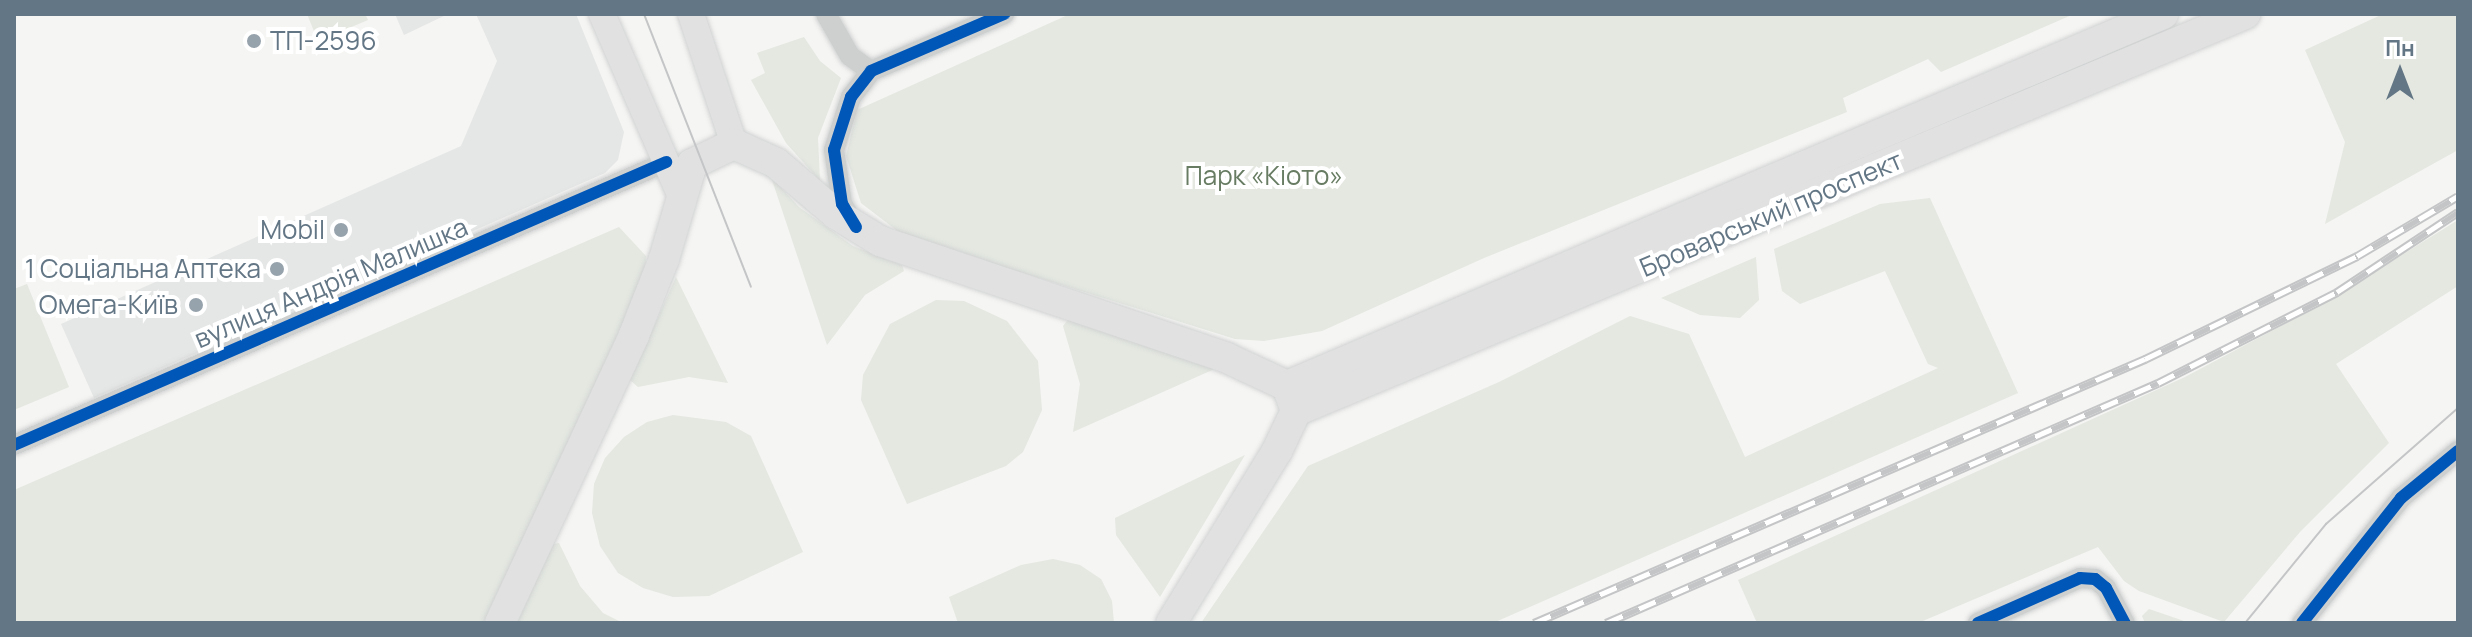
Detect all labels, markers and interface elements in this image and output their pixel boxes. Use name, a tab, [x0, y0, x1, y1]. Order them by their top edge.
place label: ТП-2596	[270, 25, 377, 57]
marker: ТП-2596	[245, 32, 263, 50]
north arrow	[2360, 32, 2440, 112]
text: Пн	[2385, 33, 2415, 63]
street label: Броварський проспект	[1635, 145, 1907, 283]
park label: Парк «Кіото»	[1185, 160, 1343, 192]
street label: вулиця Андрія Малишка	[190, 211, 472, 355]
place label: Mobil	[260, 214, 325, 246]
marker: Mobil	[332, 221, 350, 239]
place label: 1 Соціальна Аптека	[25, 253, 261, 285]
marker: 1 Соціальна Аптека	[268, 260, 286, 278]
place label: Омега-Київ	[39, 289, 178, 321]
marker: Омега-Київ	[185, 294, 207, 316]

